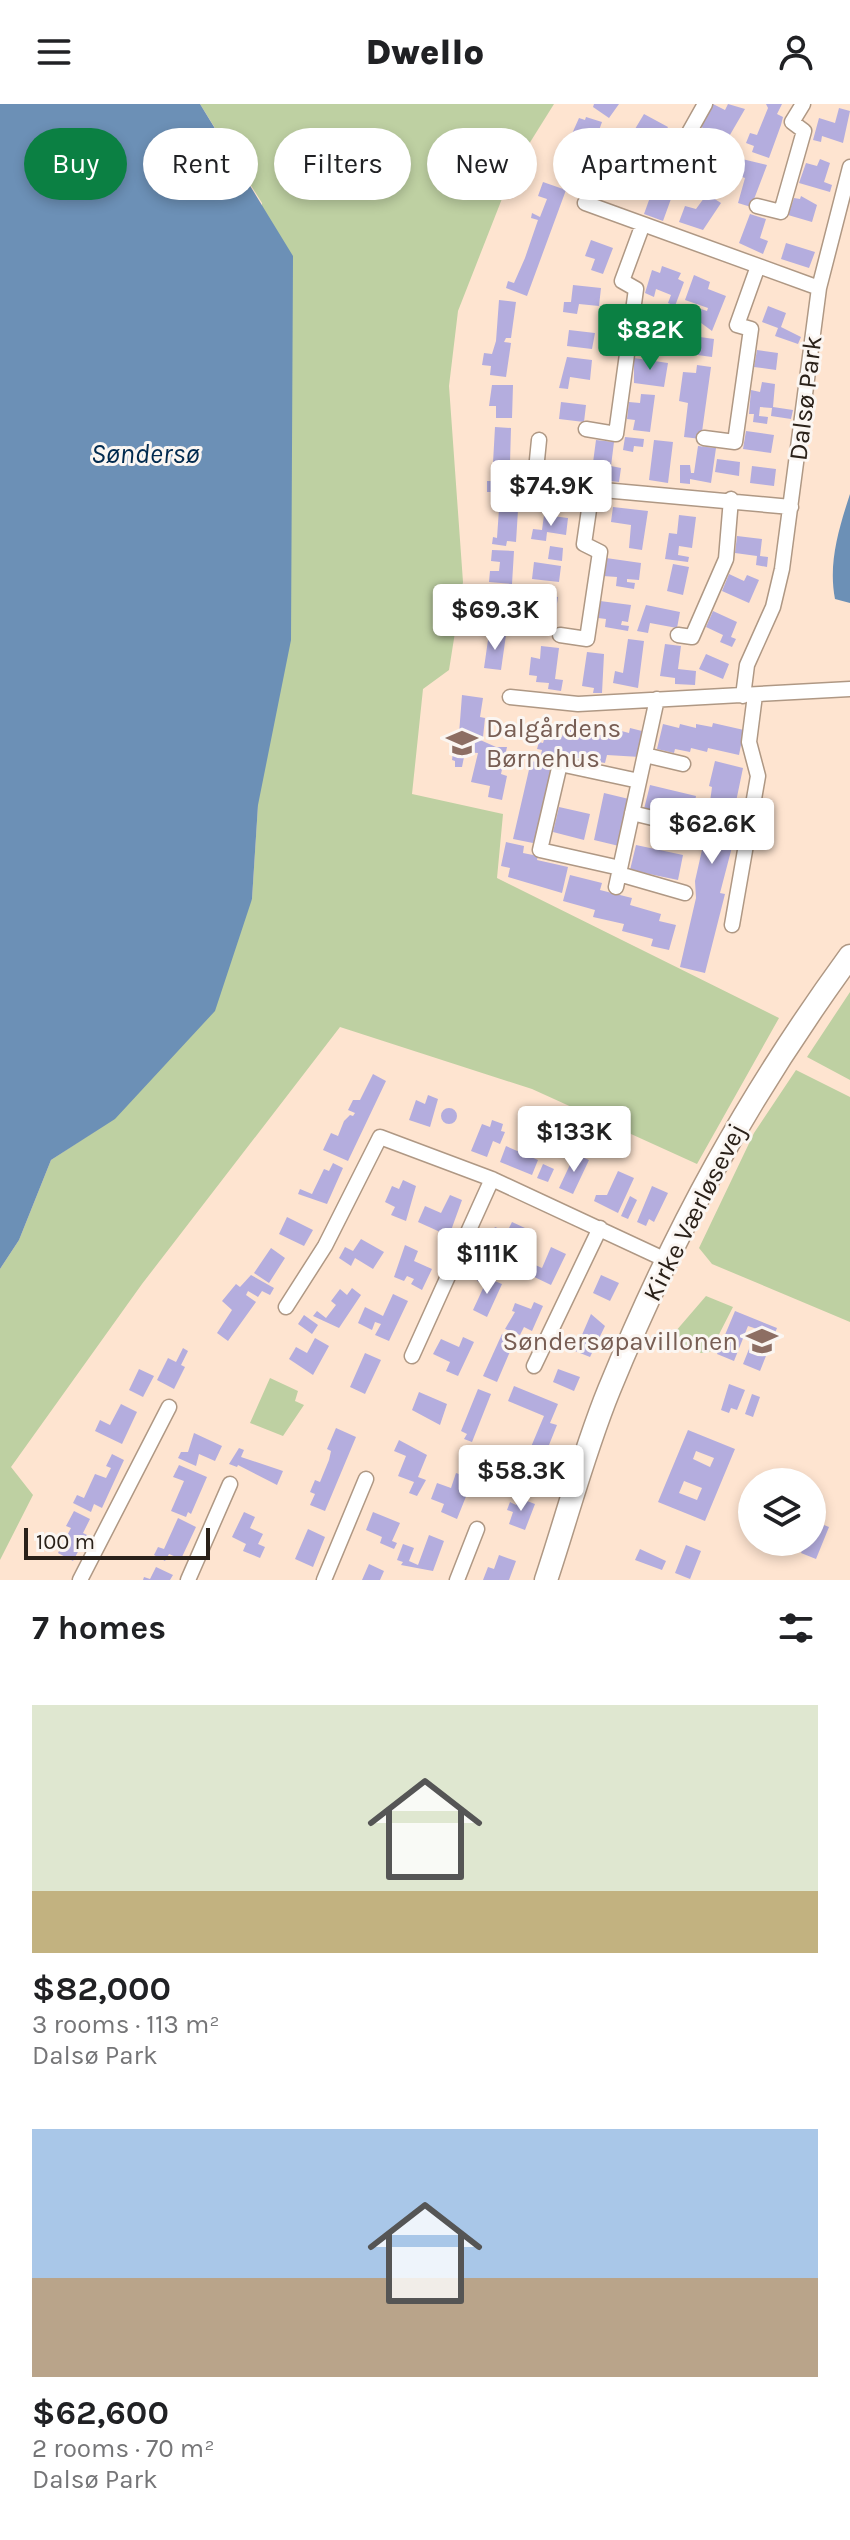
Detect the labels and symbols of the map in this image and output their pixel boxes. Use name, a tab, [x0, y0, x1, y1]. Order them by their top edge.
pin: $82K	[603, 304, 697, 372]
street label: Dalsø Park	[782, 334, 829, 462]
water label: Søndersø	[91, 437, 201, 470]
pin: $74.9K	[486, 460, 616, 528]
pin: $69.3K	[430, 584, 560, 652]
place label: Dalgårdens Børnehus	[486, 713, 621, 774]
school or university icon: Dalgårdens Børnehus	[445, 726, 479, 760]
pin: $62.6K	[647, 798, 777, 866]
pin: $133K	[518, 1106, 630, 1174]
street label: Kirke Værløsevej	[636, 1118, 753, 1306]
pin: $111K	[431, 1228, 543, 1296]
school or university icon: Søndersøpavillonen	[745, 1324, 779, 1358]
place label: Søndersøpavillonen	[503, 1326, 738, 1357]
pin: $58.3K	[456, 1445, 586, 1513]
scale bar	[24, 1524, 210, 1560]

